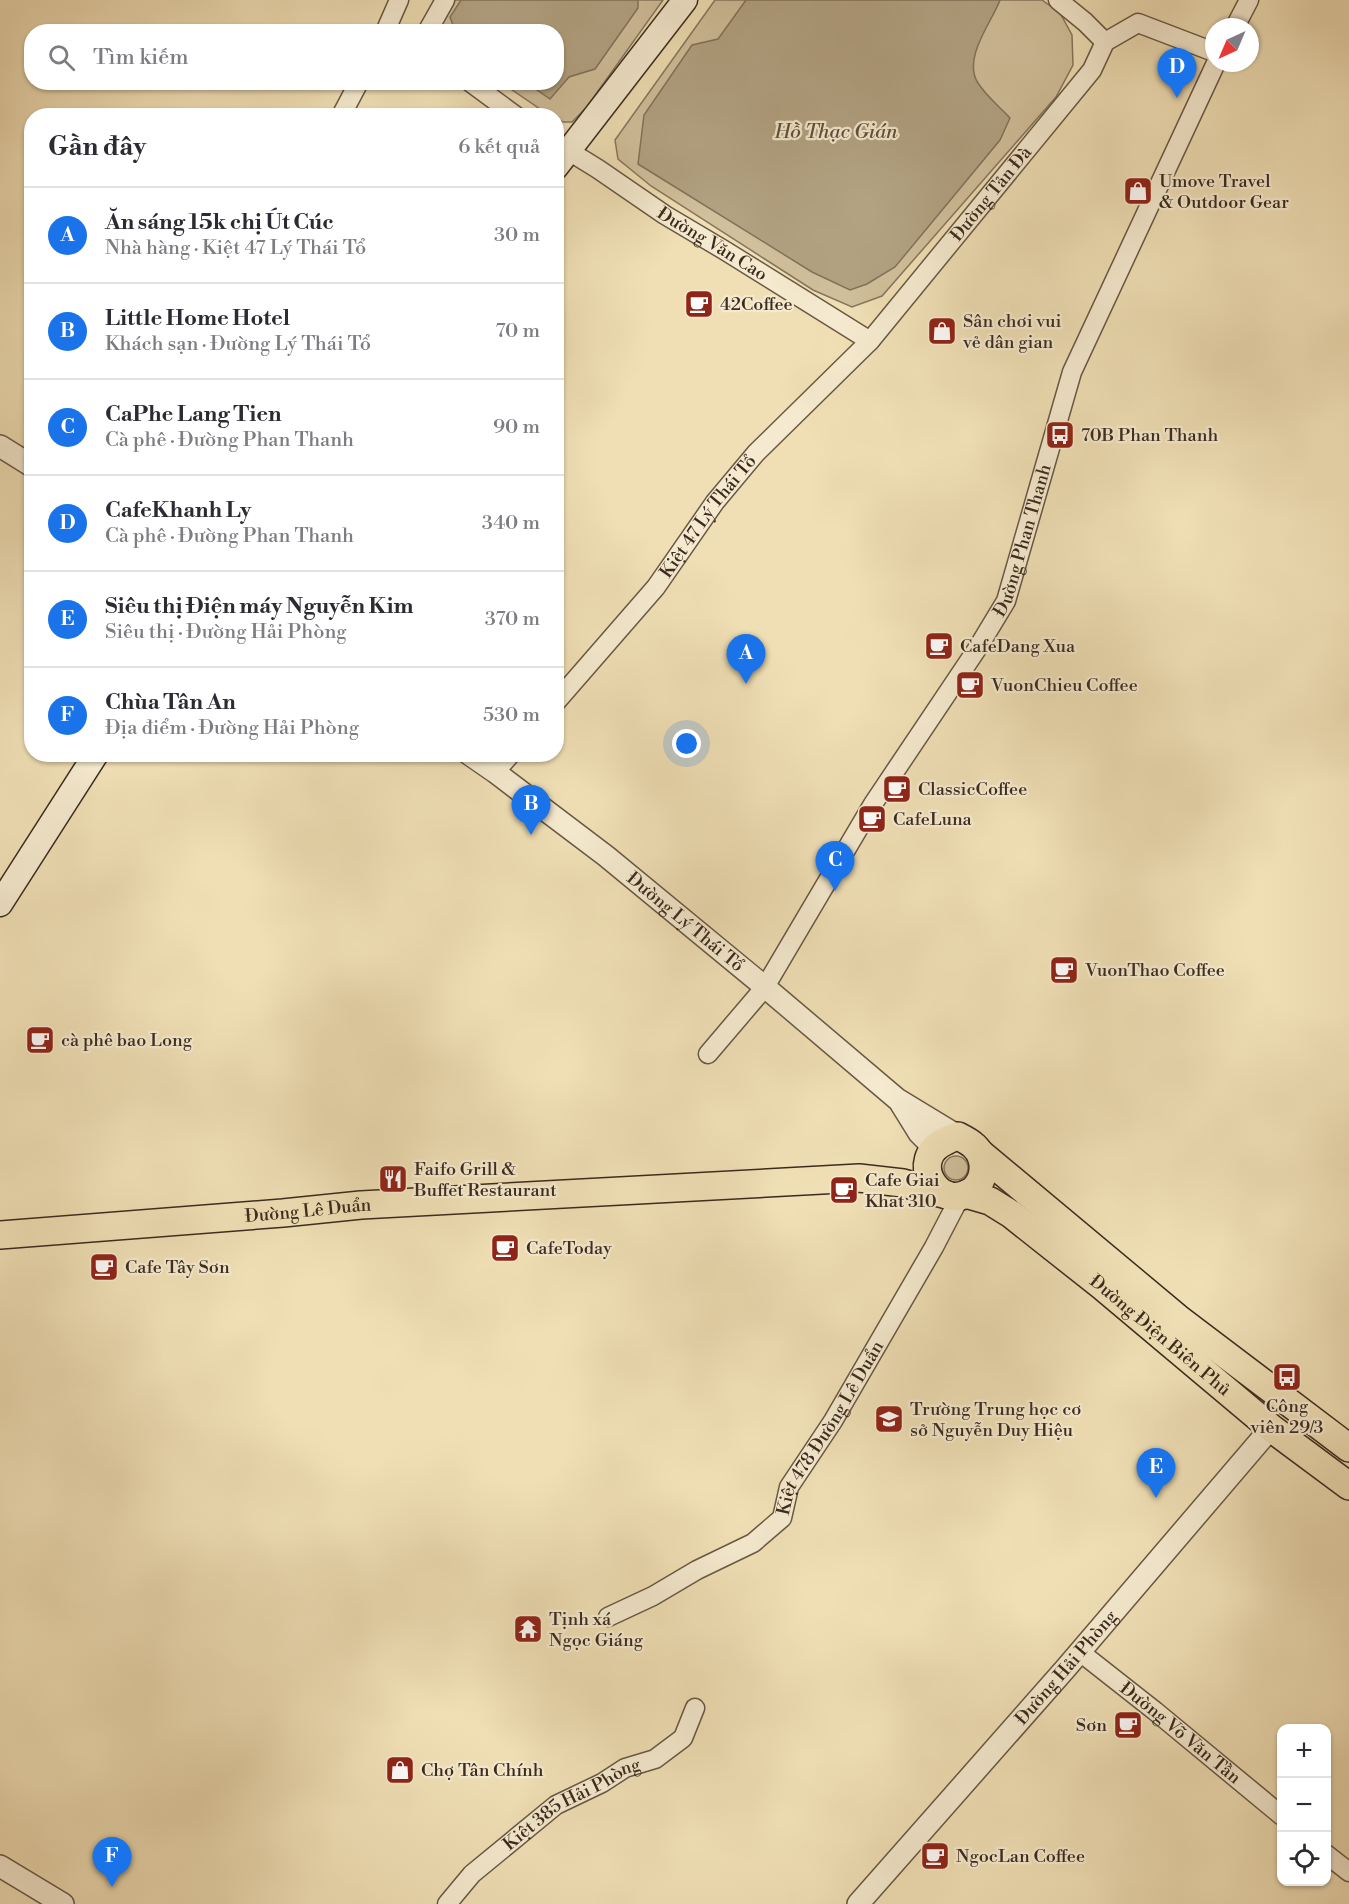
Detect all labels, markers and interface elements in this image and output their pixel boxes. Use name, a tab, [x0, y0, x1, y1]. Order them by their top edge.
north arrow	[1205, 18, 1259, 72]
search box	[24, 24, 564, 90]
icon: search	[45, 41, 78, 74]
text: Tìm kiếm	[93, 44, 189, 71]
pin: D	[1158, 48, 1196, 98]
water label: Hồ Thạc Gián	[774, 120, 898, 145]
text: Gần đây	[48, 131, 146, 163]
text: 6 kết quả	[458, 135, 540, 160]
street label: Đường Tản Đà	[945, 141, 1037, 246]
place label: Umove Travel & Outdoor Gear	[1159, 170, 1289, 214]
shop icon: Umove Travel & Outdoor Gear	[1122, 175, 1154, 207]
street label: Đường Văn Cao	[652, 202, 771, 286]
text: Ăn sáng 15k chị Út Cúc	[105, 209, 334, 236]
text: A	[60, 223, 75, 248]
text: 30 m	[494, 223, 540, 248]
text: Nhà hàng · Kiệt 47 Lý Thái Tổ	[105, 236, 366, 261]
cafe icon: 42Coffee	[683, 288, 715, 320]
place label: 42Coffee	[720, 293, 793, 316]
text: Little Home Hotel	[105, 305, 290, 332]
place label: Sân chơi vui vẻ dân gian	[962, 310, 1062, 354]
shop icon: Sân chơi vui vẻ dân gian	[926, 315, 958, 347]
text: B	[60, 319, 75, 344]
text: 70 m	[496, 319, 540, 344]
text: Khách sạn · Đường Lý Thái Tổ	[105, 332, 371, 357]
text: CaPhe Lang Tien	[105, 401, 282, 428]
text: C	[60, 415, 75, 440]
text: 90 m	[493, 415, 540, 440]
bus stop icon: 70B Phan Thanh	[1044, 419, 1076, 451]
place label: 70B Phan Thanh	[1081, 424, 1218, 447]
text: Cà phê · Đường Phan Thanh	[105, 428, 354, 453]
street label: Kiệt 47 Lý Thái Tổ	[655, 450, 762, 583]
street label: Đường Phan Thanh	[988, 461, 1057, 621]
text: CafeKhanh Ly	[105, 497, 251, 524]
text: D	[60, 511, 75, 536]
text: 340 m	[482, 511, 540, 536]
text: Cà phê · Đường Phan Thanh	[105, 524, 354, 549]
text: Siêu thị Điện máy Nguyễn Kim	[105, 593, 413, 620]
text: E	[61, 607, 74, 632]
text: 370 m	[485, 607, 540, 632]
text: Siêu thị · Đường Hải Phòng	[105, 620, 347, 645]
cafe icon: CafeDang Xua	[923, 630, 955, 662]
pin: A	[726, 634, 766, 684]
place label: CafeDang Xua	[960, 635, 1076, 658]
cafe icon: VuonChieu Coffee	[954, 669, 986, 701]
place label: VuonChieu Coffee	[990, 674, 1138, 697]
text: Chùa Tân An	[105, 689, 236, 716]
text: F	[60, 703, 75, 728]
text: 530 m	[483, 703, 540, 728]
text: Địa điểm · Đường Hải Phòng	[105, 716, 359, 741]
your location	[672, 729, 701, 758]
cafe icon: ClassicCoffee	[881, 773, 913, 805]
place label: ClassicCoffee	[918, 778, 1027, 801]
pin: B	[512, 786, 550, 835]
cafe icon: CafeLuna	[856, 803, 888, 835]
place label: CafeLuna	[893, 808, 973, 831]
pin: C	[816, 842, 854, 891]
street label: Đường Lý Thái Tổ	[622, 867, 749, 977]
cafe icon: VuonThao Coffee	[1048, 954, 1080, 986]
place label: VuonThao Coffee	[1084, 959, 1225, 982]
cafe icon: cà phê bao Long	[24, 1024, 56, 1056]
place label: cà phê bao Long	[61, 1029, 193, 1052]
place label: Faifo Grill & Buffet Restaurant	[413, 1158, 557, 1202]
restaurant icon: Faifo Grill & Buffet Restaurant	[377, 1163, 409, 1195]
place label: Cafe Giai Khat 310	[865, 1169, 940, 1213]
cafe icon: Cafe Giai Khat 310	[828, 1174, 860, 1206]
street label: Đường Lê Duẩn	[244, 1193, 372, 1228]
cafe icon: CafeToday	[489, 1232, 521, 1264]
place label: CafeToday	[526, 1237, 612, 1260]
cafe icon: Cafe Tây Sơn	[88, 1251, 120, 1283]
place label: Cafe Tây Sơn	[125, 1256, 230, 1279]
street label: Đường Điện Biên Phủ	[1085, 1270, 1236, 1402]
street label: Kiệt 478 Đường Lê Duẩn	[772, 1336, 889, 1517]
bus stop icon: Công viên 29/3	[1271, 1361, 1303, 1393]
place label: Công viên 29/3	[1250, 1395, 1324, 1439]
place label: Trường Trung học cơ sở Nguyễn Duy Hiệu	[910, 1398, 1081, 1442]
school or university icon: Trường Trung học cơ sở Nguyễn Duy Hiệu	[873, 1403, 905, 1435]
pin: E	[1136, 1448, 1176, 1498]
street label: Đường Hải Phòng	[1010, 1605, 1123, 1730]
place label: Tịnh xá Ngọc Giáng	[549, 1608, 644, 1652]
temple icon: Tịnh xá Ngọc Giáng	[512, 1613, 544, 1645]
street label: Đường Võ Văn Tần	[1115, 1677, 1246, 1789]
cafe icon: Sơn	[1112, 1709, 1144, 1741]
place label: Sơn	[1076, 1714, 1107, 1737]
map controls	[1277, 1724, 1331, 1886]
button: +	[1277, 1724, 1331, 1778]
street label: Kiệt 385 Hải Phòng	[498, 1753, 644, 1856]
shop icon: Chợ Tân Chính	[384, 1754, 416, 1786]
place label: Chợ Tân Chính	[421, 1759, 544, 1782]
button: −	[1277, 1778, 1331, 1832]
button: locate	[1277, 1832, 1331, 1886]
pin: F	[92, 1838, 132, 1887]
cafe icon: NgocLan Coffee	[919, 1840, 951, 1872]
place label: NgocLan Coffee	[956, 1845, 1085, 1868]

